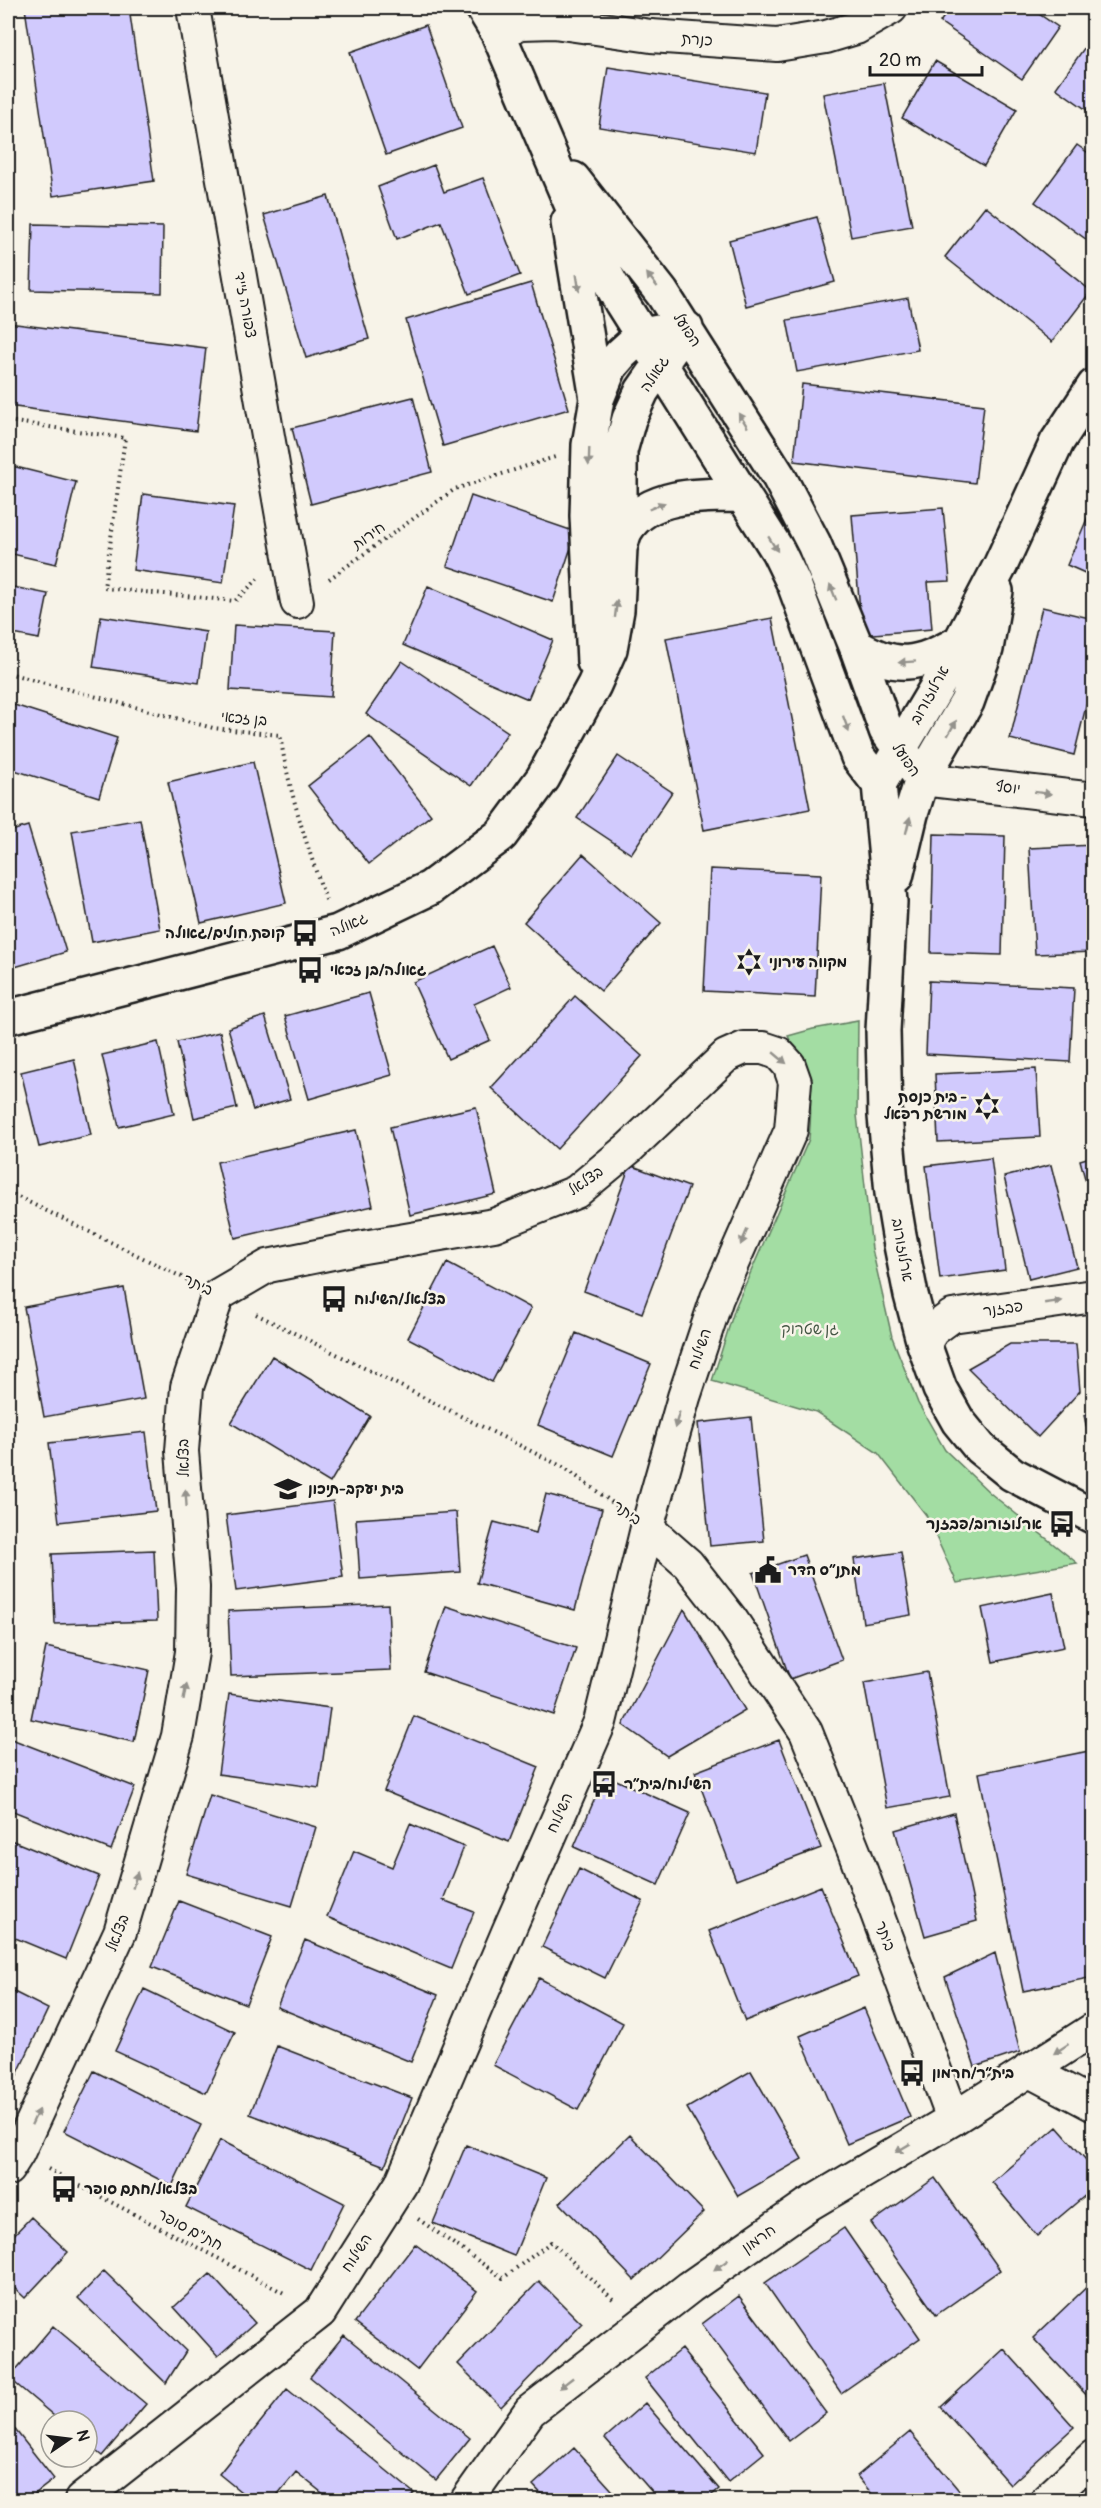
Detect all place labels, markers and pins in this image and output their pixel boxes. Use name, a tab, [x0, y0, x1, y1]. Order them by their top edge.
bus stop icon: קופת חולים/גאולה	[290, 918, 320, 948]
place label: קופת חולים/גאולה	[165, 924, 285, 943]
synagogue icon: מקווה עירוני	[734, 947, 764, 977]
place label: מקווה עירוני	[769, 953, 847, 972]
bus stop icon: גאולה/בן זכאי	[295, 955, 325, 985]
place label: גאולה/בן זכאי	[330, 961, 427, 980]
place label: בית כנסת - מורשת רפאל	[884, 1088, 968, 1124]
synagogue icon: בית כנסת - מורשת רפאל	[972, 1091, 1002, 1121]
bus stop icon: בצלאל/השילוח	[319, 1284, 349, 1314]
place label: בצלאל/השילוח	[354, 1290, 446, 1309]
school or university icon: בית יעקב-תיכון	[273, 1474, 303, 1504]
place label: בית יעקב-תיכון	[308, 1480, 404, 1499]
bus stop icon: ארלוזורוב/פבזנר	[1047, 1509, 1077, 1539]
place label: ארלוזורוב/פבזנר	[926, 1515, 1042, 1534]
public building icon: מתנ״ס הדר	[753, 1555, 783, 1585]
place label: מתנ״ס הדר	[788, 1561, 861, 1580]
bus stop icon: השילוח/בית״ר	[589, 1769, 619, 1799]
place label: השילוח/בית״ר	[624, 1775, 712, 1794]
bus stop icon: בית״ר/חרמון	[897, 2058, 927, 2088]
place label: בית״ר/חרמון	[932, 2064, 1014, 2083]
bus stop icon: בצלאל/חתם סופר	[49, 2174, 79, 2204]
place label: בצלאל/חתם סופר	[84, 2180, 198, 2199]

